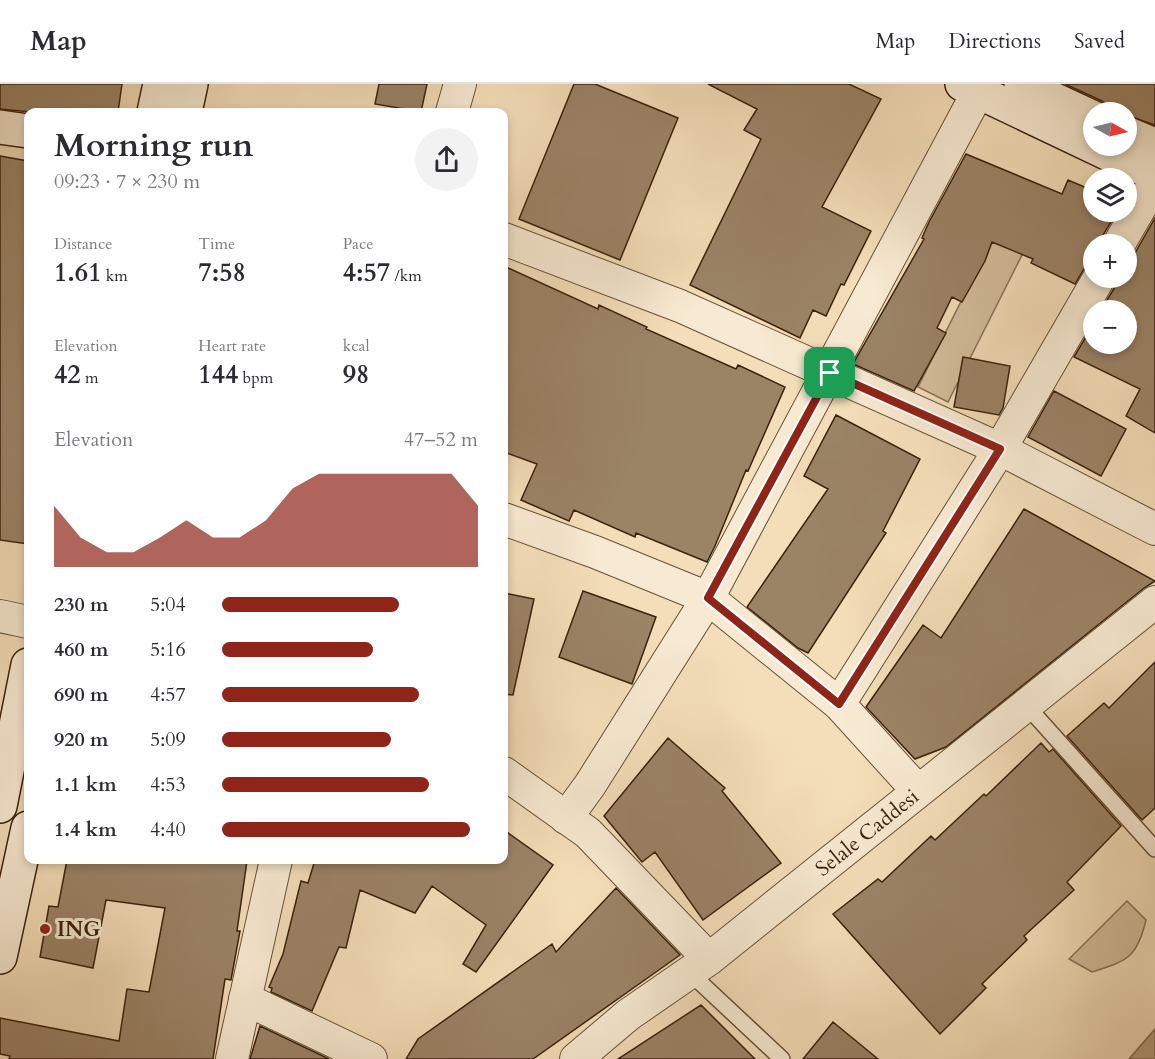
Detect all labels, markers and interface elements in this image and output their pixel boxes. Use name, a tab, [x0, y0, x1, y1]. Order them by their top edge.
text: Map	[30, 22, 87, 60]
text: Map	[875, 27, 915, 56]
text: Directions	[948, 27, 1041, 56]
text: Saved	[1074, 27, 1125, 56]
north arrow	[1083, 102, 1137, 156]
map controls	[1083, 102, 1137, 354]
text: Morning run	[54, 123, 254, 168]
button: share	[415, 128, 478, 191]
text: 09:23 · 7 × 230 m	[54, 168, 200, 195]
button: layers	[1083, 168, 1137, 222]
text: Distance	[54, 233, 112, 255]
text: Time	[198, 233, 235, 255]
text: Pace	[343, 233, 374, 255]
button: +	[1083, 234, 1137, 288]
text: 1.61	[54, 255, 102, 290]
text: 7:58	[198, 255, 246, 290]
text: 4:57	[343, 255, 390, 290]
text: km	[102, 265, 128, 287]
text: /km	[390, 265, 422, 287]
button: −	[1083, 300, 1137, 354]
text: Elevation	[54, 335, 118, 357]
text: Heart rate	[198, 335, 266, 357]
text: kcal	[343, 335, 370, 357]
pin	[804, 347, 855, 398]
icon: arrive	[813, 356, 846, 389]
text: 42	[54, 357, 81, 392]
text: 144	[198, 357, 238, 392]
text: 98	[343, 357, 369, 392]
text: m	[81, 367, 98, 389]
text: bpm	[238, 367, 273, 389]
text: Elevation	[54, 426, 133, 453]
text: 47–52 m	[404, 426, 478, 453]
text: 230 m	[54, 591, 109, 618]
text: 5:04	[150, 591, 186, 618]
text: 460 m	[54, 636, 109, 663]
text: 5:16	[150, 636, 186, 663]
text: 690 m	[54, 681, 109, 708]
text: 4:57	[150, 681, 186, 708]
text: 920 m	[54, 726, 109, 753]
text: 5:09	[150, 726, 186, 753]
text: 1.1 km	[54, 771, 117, 798]
text: 4:53	[150, 771, 186, 798]
street label: Selale Caddesi	[809, 782, 925, 883]
text: 1.4 km	[54, 816, 117, 843]
text: 4:40	[150, 816, 186, 843]
place label: ING	[57, 915, 100, 944]
marker: ING	[38, 922, 52, 936]

